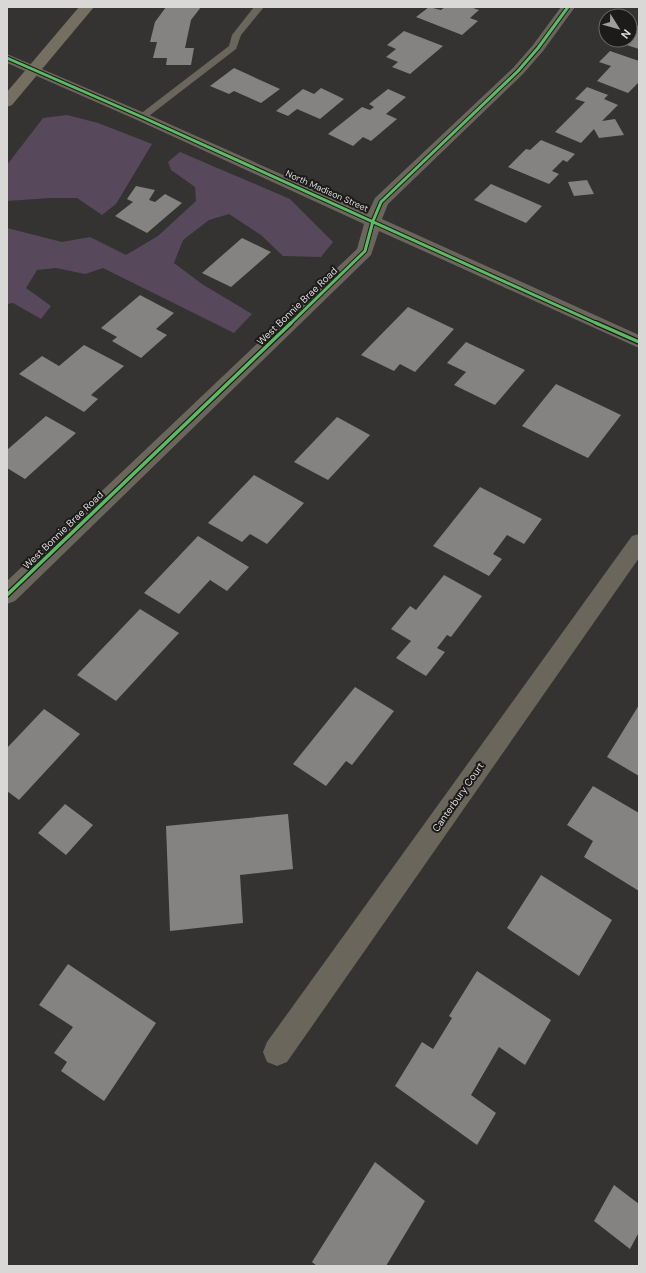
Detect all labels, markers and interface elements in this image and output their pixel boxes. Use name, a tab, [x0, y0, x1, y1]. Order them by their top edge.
north arrow	[598, 8, 638, 48]
text: N	[618, 27, 634, 41]
street label: North Madison Street	[284, 167, 371, 215]
street label: West Bonnie Brae Road	[254, 264, 340, 348]
street label: West Bonnie Brae Road	[20, 488, 106, 572]
street label: Canterbury Court	[429, 760, 487, 834]

